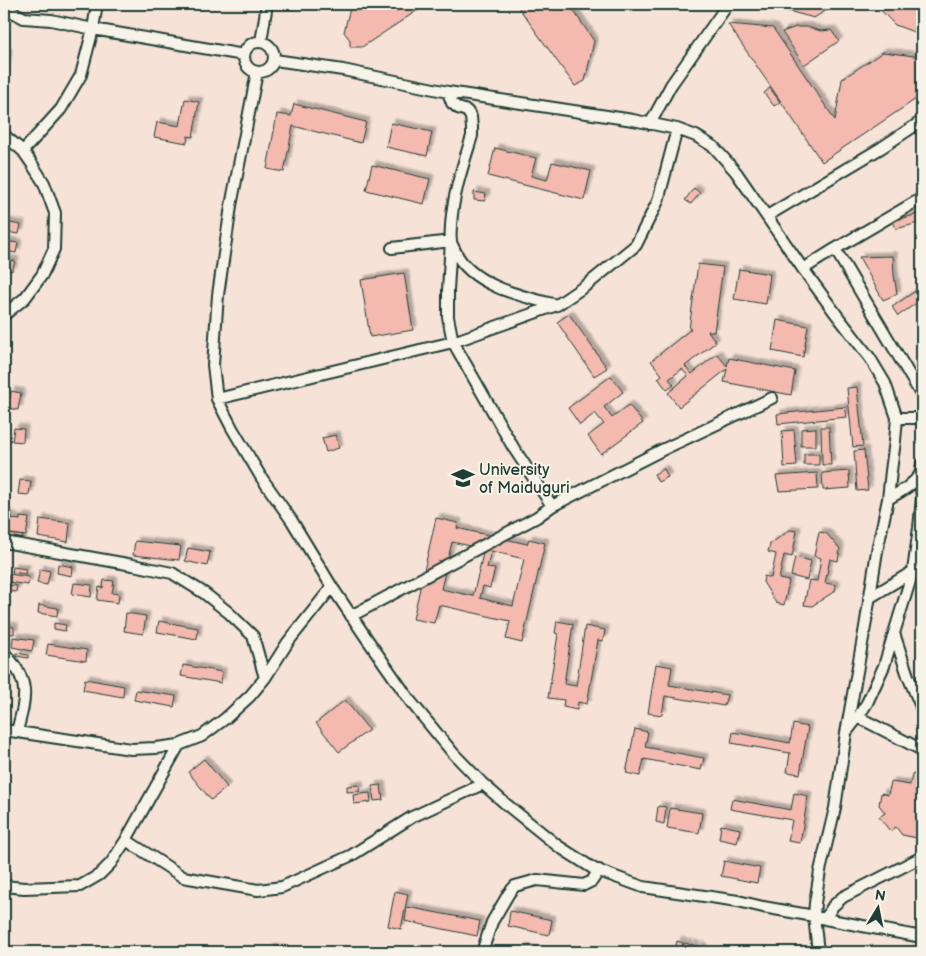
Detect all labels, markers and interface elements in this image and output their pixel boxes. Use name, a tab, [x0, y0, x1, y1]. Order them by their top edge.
place label: University of Maiduguri	[479, 461, 570, 498]
school or university icon: University of Maiduguri	[450, 465, 476, 491]
north arrow	[854, 884, 904, 934]
text: N	[874, 886, 887, 905]

